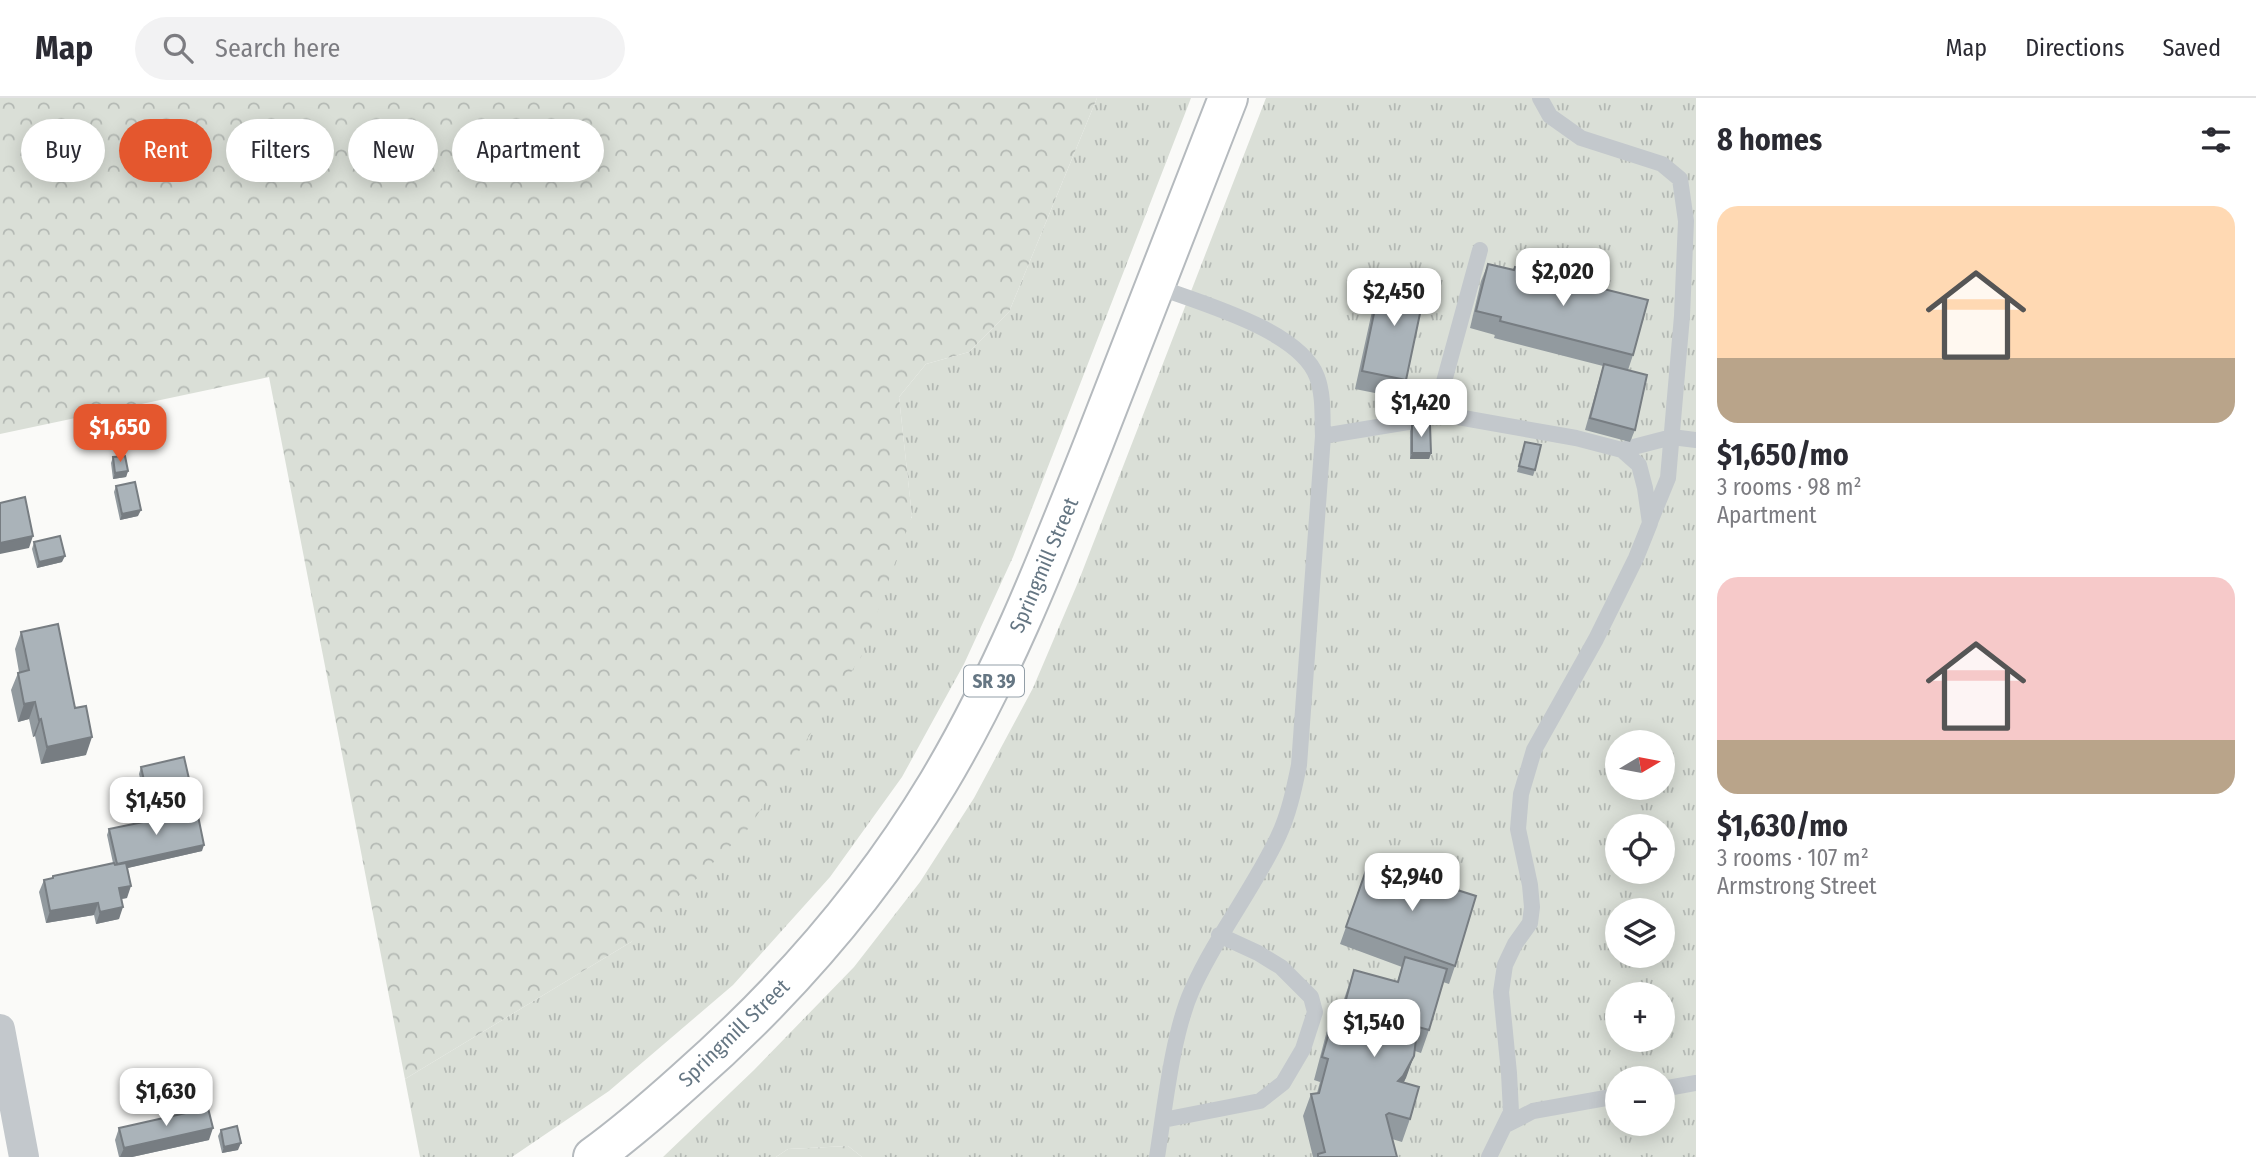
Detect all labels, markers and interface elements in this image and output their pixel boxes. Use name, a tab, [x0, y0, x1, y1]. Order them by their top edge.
search box	[135, 17, 625, 80]
text: Map	[35, 28, 93, 68]
icon: search	[159, 29, 197, 67]
text: Search here	[215, 33, 340, 64]
text: Map	[1946, 34, 1987, 62]
text: Directions	[2025, 34, 2124, 62]
text: Saved	[2162, 34, 2221, 62]
chip: Buy	[21, 119, 105, 182]
chip: Rent	[119, 119, 212, 182]
chip: Filters	[226, 119, 334, 182]
chip: New	[348, 119, 438, 182]
chip: Apartment	[452, 119, 604, 182]
icon: filters	[2197, 121, 2235, 159]
text: 8 homes	[1717, 122, 1822, 158]
pin: $2,020	[1506, 248, 1620, 308]
icon: home	[1913, 252, 2039, 378]
text: $2,020	[1532, 257, 1594, 285]
pin: $2,450	[1337, 268, 1451, 328]
text: $2,450	[1363, 277, 1425, 305]
pin: $1,420	[1364, 380, 1478, 439]
text: $1,420	[1391, 388, 1451, 416]
pin: $1,650	[63, 404, 177, 464]
text: $1,650	[89, 413, 151, 441]
text: $1,650/mo	[1717, 437, 1849, 473]
text: 3 rooms · 98 m²	[1717, 473, 1862, 501]
street label: Springmill Street	[1004, 493, 1084, 636]
text: Apartment	[1717, 501, 1817, 529]
icon: home	[1913, 623, 2039, 749]
road number: SR 39	[964, 666, 1024, 696]
north arrow	[1605, 730, 1675, 800]
map controls	[1605, 730, 1675, 1136]
pin: $1,450	[99, 778, 213, 837]
text: $1,450	[126, 786, 186, 814]
text: $1,630/mo	[1717, 808, 1848, 844]
button: locate	[1605, 814, 1675, 884]
text: 3 rooms · 107 m²	[1717, 844, 1869, 872]
pin: $2,940	[1355, 854, 1469, 913]
text: $2,940	[1381, 862, 1443, 890]
text: Armstrong Street	[1717, 872, 1877, 900]
button: layers	[1605, 898, 1675, 968]
street label: Springmill Street	[673, 973, 795, 1092]
button: +	[1605, 982, 1675, 1052]
pin: $1,540	[1317, 1000, 1431, 1059]
text: $1,540	[1343, 1008, 1405, 1036]
button: −	[1605, 1066, 1675, 1136]
pin: $1,630	[109, 1068, 223, 1128]
text: $1,630	[136, 1077, 196, 1105]

